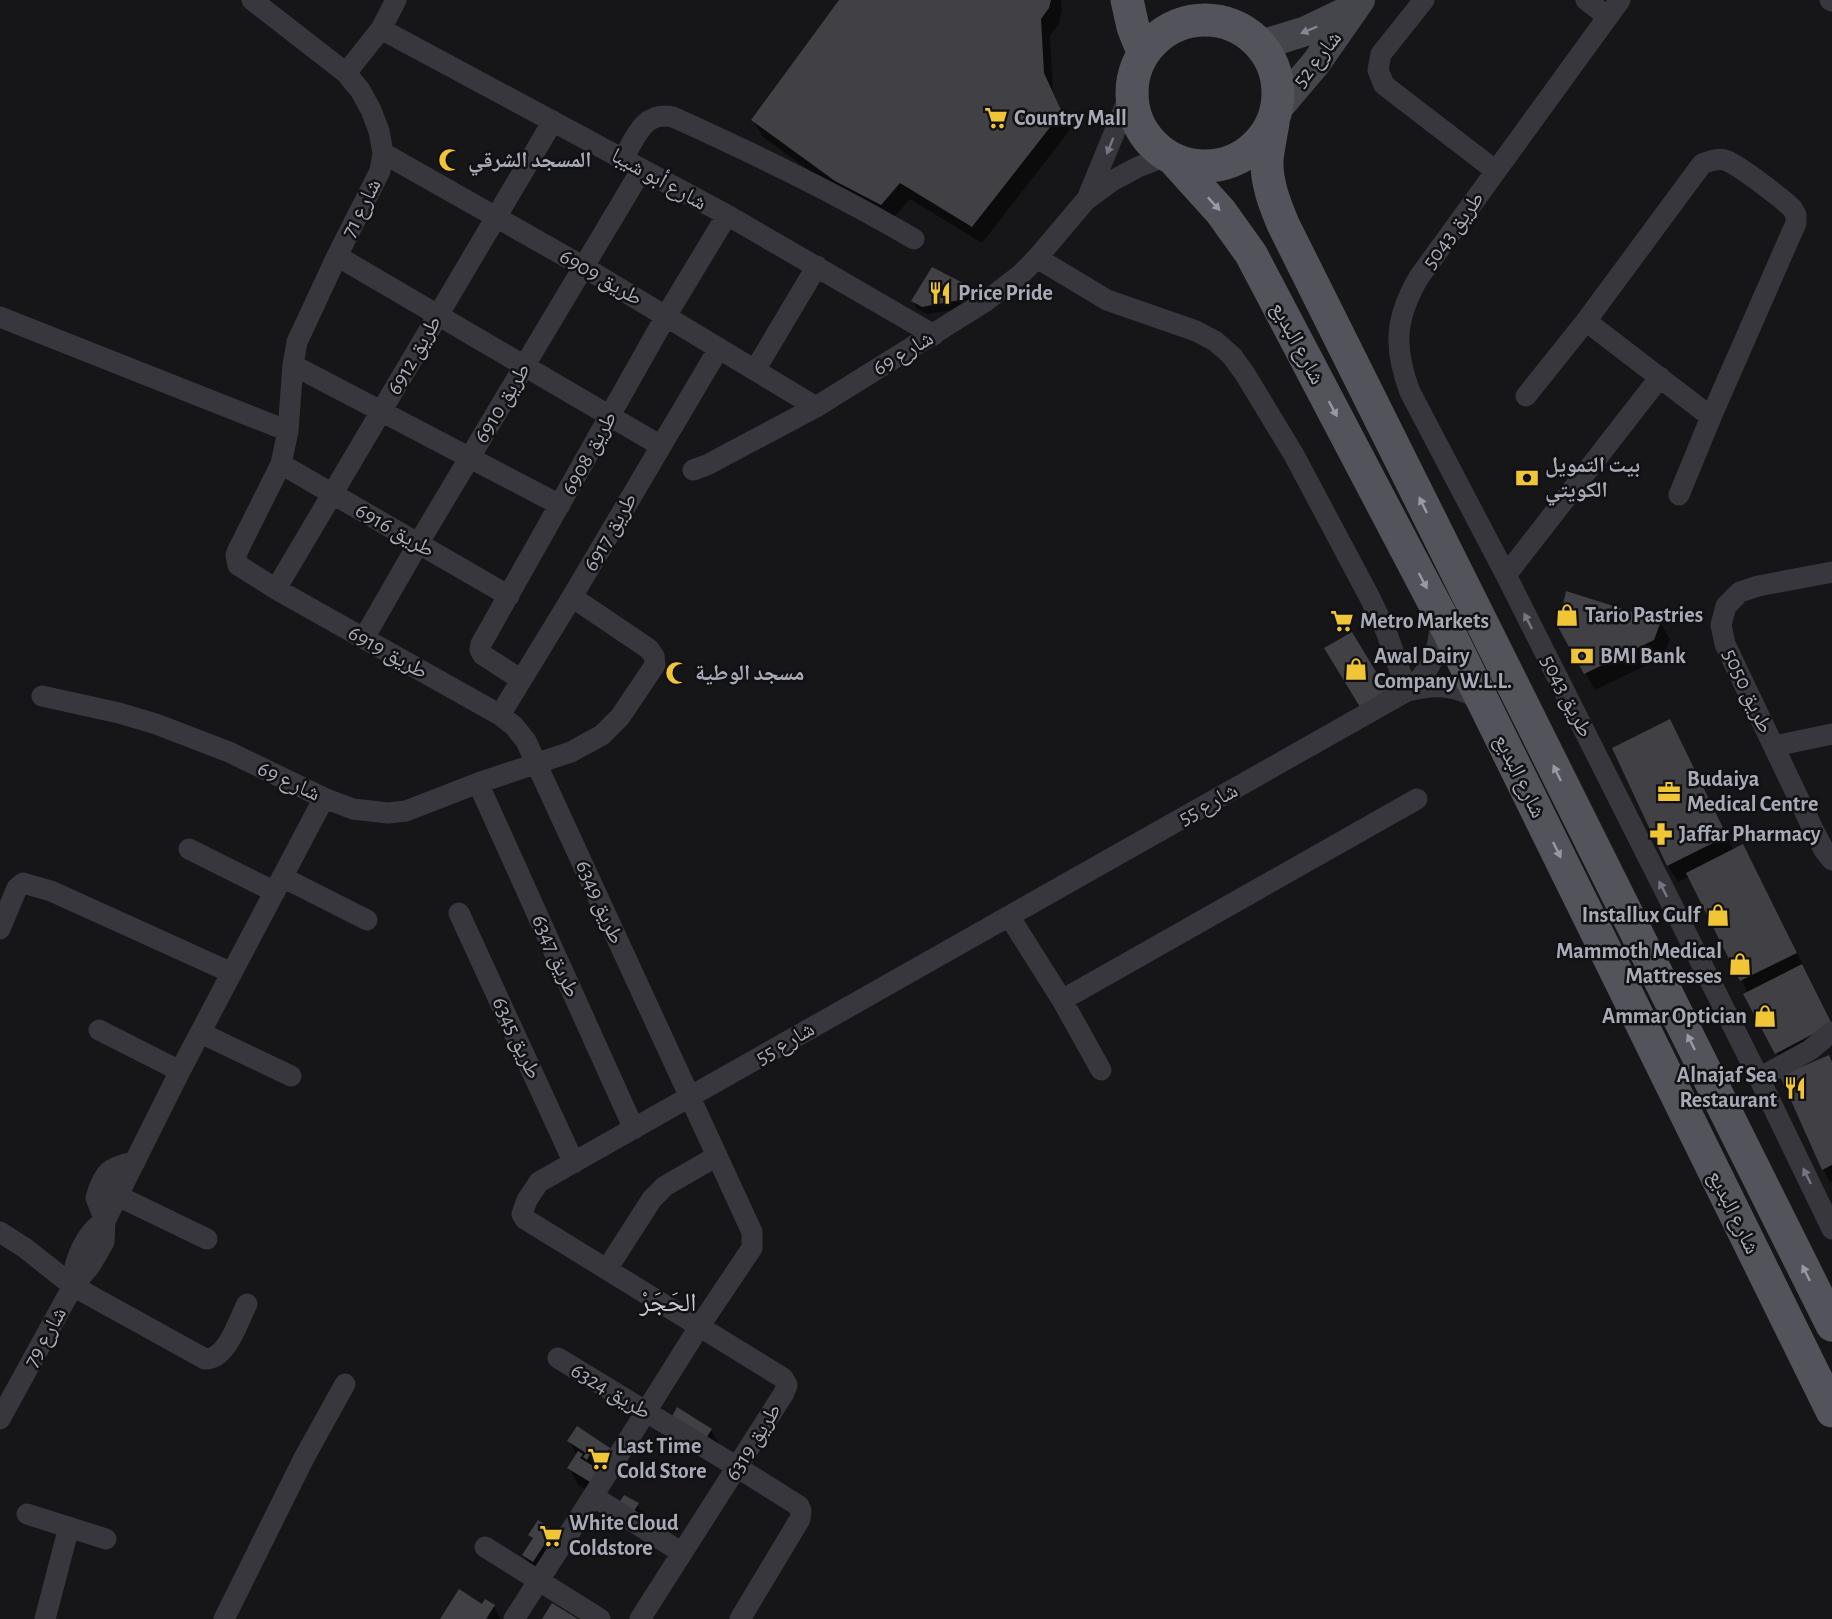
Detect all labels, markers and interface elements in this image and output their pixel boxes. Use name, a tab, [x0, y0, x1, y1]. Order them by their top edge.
one-way arrow	[1299, 25, 1317, 35]
street label: شارع 52	[1288, 27, 1347, 92]
supermarket icon: Country Mall	[983, 105, 1009, 131]
place label: Country Mall	[1014, 107, 1127, 130]
one-way arrow	[1105, 138, 1115, 156]
street label: شارع أبو شيبا	[607, 142, 712, 216]
mosque icon: المسجد الشرقي	[437, 147, 463, 173]
place label: المسجد الشرقي	[468, 149, 592, 176]
street label: شارع 71	[337, 175, 387, 242]
street label: طريق 5043	[1418, 187, 1490, 274]
one-way arrow	[1207, 197, 1221, 212]
street label: طريق 6909	[555, 245, 646, 311]
restaurant icon: Price Pride	[927, 280, 953, 306]
place label: Price Pride	[958, 282, 1053, 304]
street label: شارع البديع	[1265, 298, 1329, 389]
street label: طريق 6912	[383, 312, 447, 399]
street label: شارع 69	[869, 327, 938, 381]
street label: طريق 6910	[470, 359, 536, 448]
one-way arrow	[1328, 400, 1338, 417]
street label: طريق 6908	[557, 408, 623, 499]
place label: بيت التمويل الكويتي	[1545, 454, 1640, 506]
bank icon: بيت التمويل الكويتي	[1514, 465, 1540, 491]
street label: طريق 6917	[579, 489, 643, 576]
one-way arrow	[1419, 496, 1428, 513]
street label: طريق 6916	[351, 499, 438, 563]
one-way arrow	[1418, 573, 1428, 590]
shop icon: Tario Pastries	[1554, 602, 1580, 628]
place label: Tario Pastries	[1585, 604, 1703, 626]
supermarket icon: Metro Markets	[1329, 608, 1355, 634]
place label: Metro Markets	[1360, 610, 1489, 632]
one-way arrow	[1524, 612, 1533, 629]
street label: طريق 6919	[344, 621, 432, 685]
bank icon: BMI Bank	[1569, 643, 1595, 669]
place label: Awal Dairy Company W.L.L.	[1374, 645, 1512, 693]
place label: BMI Bank	[1600, 645, 1686, 667]
street label: طريق 5050	[1717, 645, 1777, 737]
street label: طريق 5043	[1535, 651, 1597, 742]
shop icon: Awal Dairy Company W.L.L.	[1343, 656, 1369, 682]
mosque icon: مسجد الوطية	[664, 660, 690, 686]
place label: مسجد الوطية	[695, 662, 804, 685]
street label: شارع البديع	[1489, 731, 1550, 822]
street label: شارع 69	[254, 757, 324, 807]
one-way arrow	[1552, 765, 1562, 782]
place label: Budaiya Medical Centre	[1687, 768, 1818, 815]
street label: شارع 55	[1175, 779, 1242, 831]
office icon: Budaiya Medical Centre	[1656, 779, 1682, 805]
pharmacy icon: Jaffar Pharmacy	[1648, 821, 1674, 847]
place label: Jaffar Pharmacy	[1679, 823, 1821, 846]
one-way arrow	[1551, 841, 1561, 859]
street label: طريق 6349	[570, 857, 628, 948]
one-way arrow	[1659, 880, 1668, 897]
shop icon: Installux Gulf	[1705, 902, 1731, 928]
place label: Installux Gulf	[1582, 904, 1702, 926]
street label: طريق 6347	[526, 911, 584, 1001]
place label: Mammoth Medical Mattresses	[1556, 940, 1722, 987]
shop icon: Mammoth Medical Mattresses	[1727, 951, 1753, 977]
street label: طريق 6345	[487, 994, 546, 1083]
shop icon: Ammar Optician	[1752, 1003, 1778, 1029]
place label: Ammar Optician	[1602, 1005, 1747, 1027]
street label: شارع 55	[752, 1018, 819, 1070]
one-way arrow	[1686, 1033, 1696, 1050]
place label: Alnajaf Sea Restaurant	[1677, 1064, 1778, 1111]
restaurant icon: Alnajaf Sea Restaurant	[1782, 1075, 1808, 1101]
street label: شارع البديع	[1703, 1167, 1764, 1258]
one-way arrow	[1802, 1167, 1811, 1184]
one-way arrow	[1801, 1264, 1811, 1281]
district label: الحَجَرْ	[639, 1290, 696, 1317]
street label: شارع 79	[20, 1303, 72, 1372]
street label: طريق 6324	[566, 1359, 655, 1425]
street label: طريق 6319	[721, 1400, 787, 1485]
place label: Last Time Cold Store	[617, 1435, 707, 1482]
supermarket icon: Last Time Cold Store	[586, 1446, 612, 1472]
place label: White Cloud Coldstore	[569, 1512, 679, 1559]
supermarket icon: White Cloud Coldstore	[538, 1523, 564, 1549]

